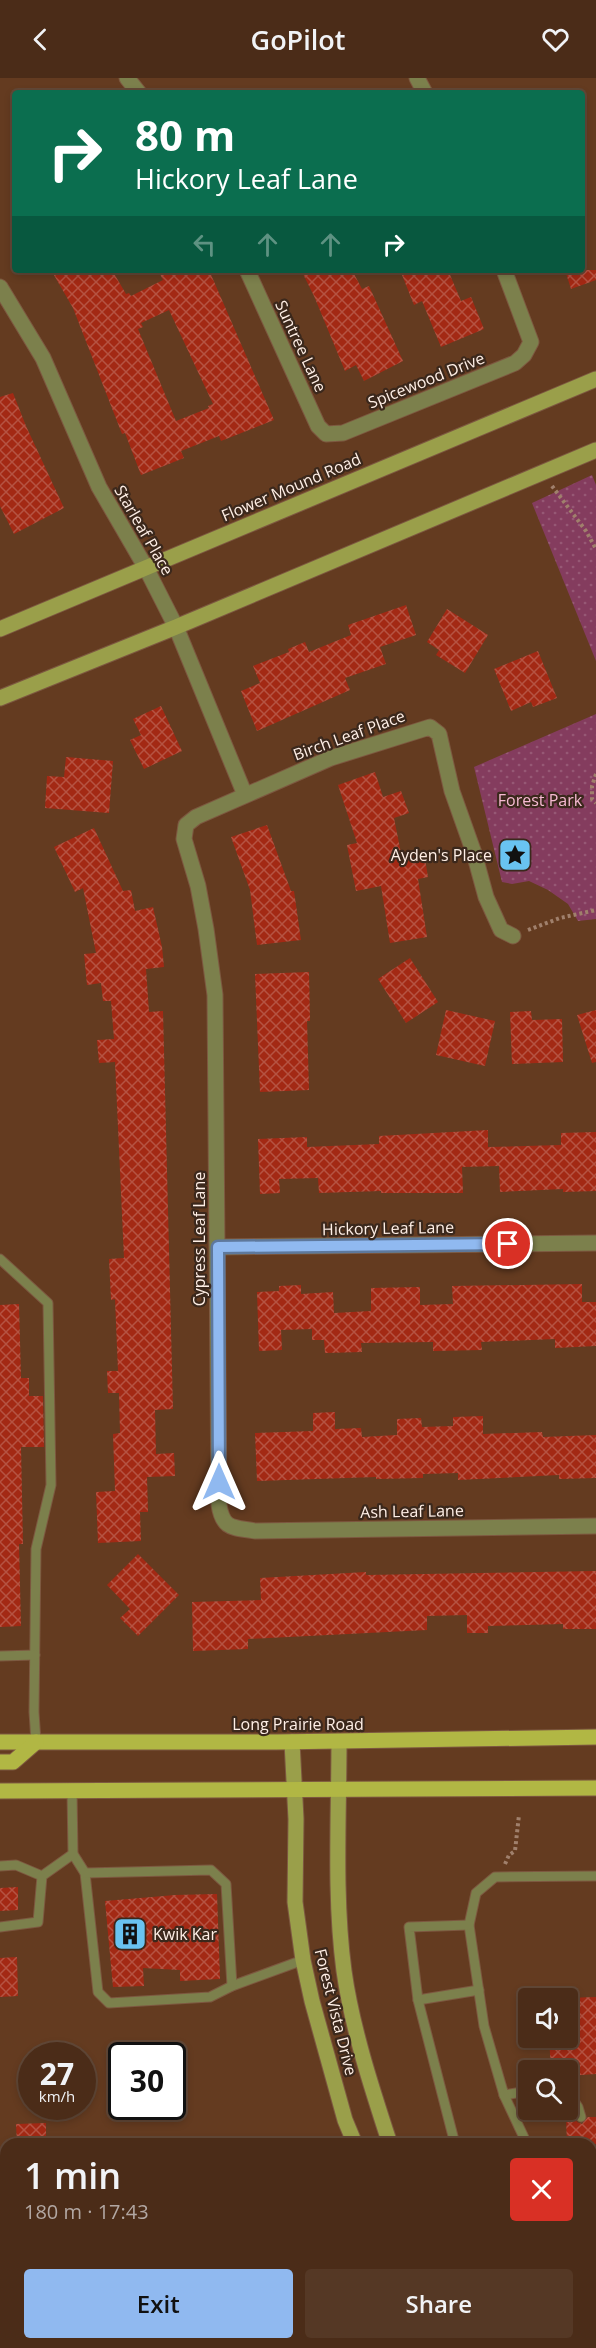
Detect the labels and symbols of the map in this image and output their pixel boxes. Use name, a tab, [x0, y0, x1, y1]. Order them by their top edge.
street label: Suntree Lane	[270, 297, 332, 395]
street label: Spicewood Drive	[364, 347, 488, 413]
street label: Flower Mound Road	[218, 448, 364, 526]
street label: Starleaf Place	[109, 481, 179, 579]
street label: Birch Leaf Place	[290, 705, 408, 765]
park label: Forest Park	[498, 789, 583, 811]
place icon: Ayden's Place	[497, 837, 533, 873]
place label: Ayden's Place	[391, 844, 492, 866]
street label: Cypress Leaf Lane	[188, 1172, 210, 1306]
street label: Hickory Leaf Lane	[322, 1216, 454, 1240]
pin	[482, 1218, 533, 1269]
position arrow	[187, 1450, 251, 1514]
street label: Ash Leaf Lane	[360, 1499, 464, 1523]
street label: Long Prairie Road	[232, 1713, 364, 1735]
building icon: Kwik Kar	[112, 1916, 148, 1952]
place label: Kwik Kar	[153, 1923, 217, 1945]
street label: Forest Vista Drive	[310, 1946, 362, 2078]
speed limit sign: 30	[108, 2042, 186, 2120]

